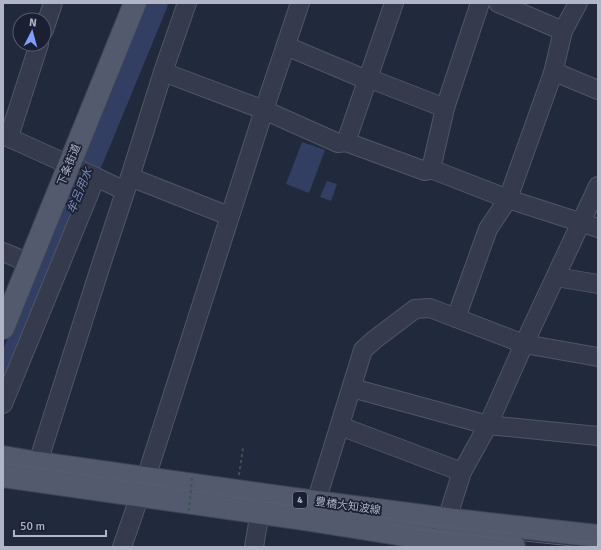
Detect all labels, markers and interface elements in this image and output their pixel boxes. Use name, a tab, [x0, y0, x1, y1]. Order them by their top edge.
north arrow	[12, 12, 52, 52]
text: N	[29, 16, 37, 29]
street label: 下条街道	[55, 142, 83, 188]
water label: 牟呂用水	[64, 164, 97, 216]
road number: 4	[293, 492, 307, 508]
street label: 豊橋大知波線	[314, 495, 382, 517]
scale bar	[14, 512, 106, 538]
text: 50 m	[20, 519, 45, 534]

